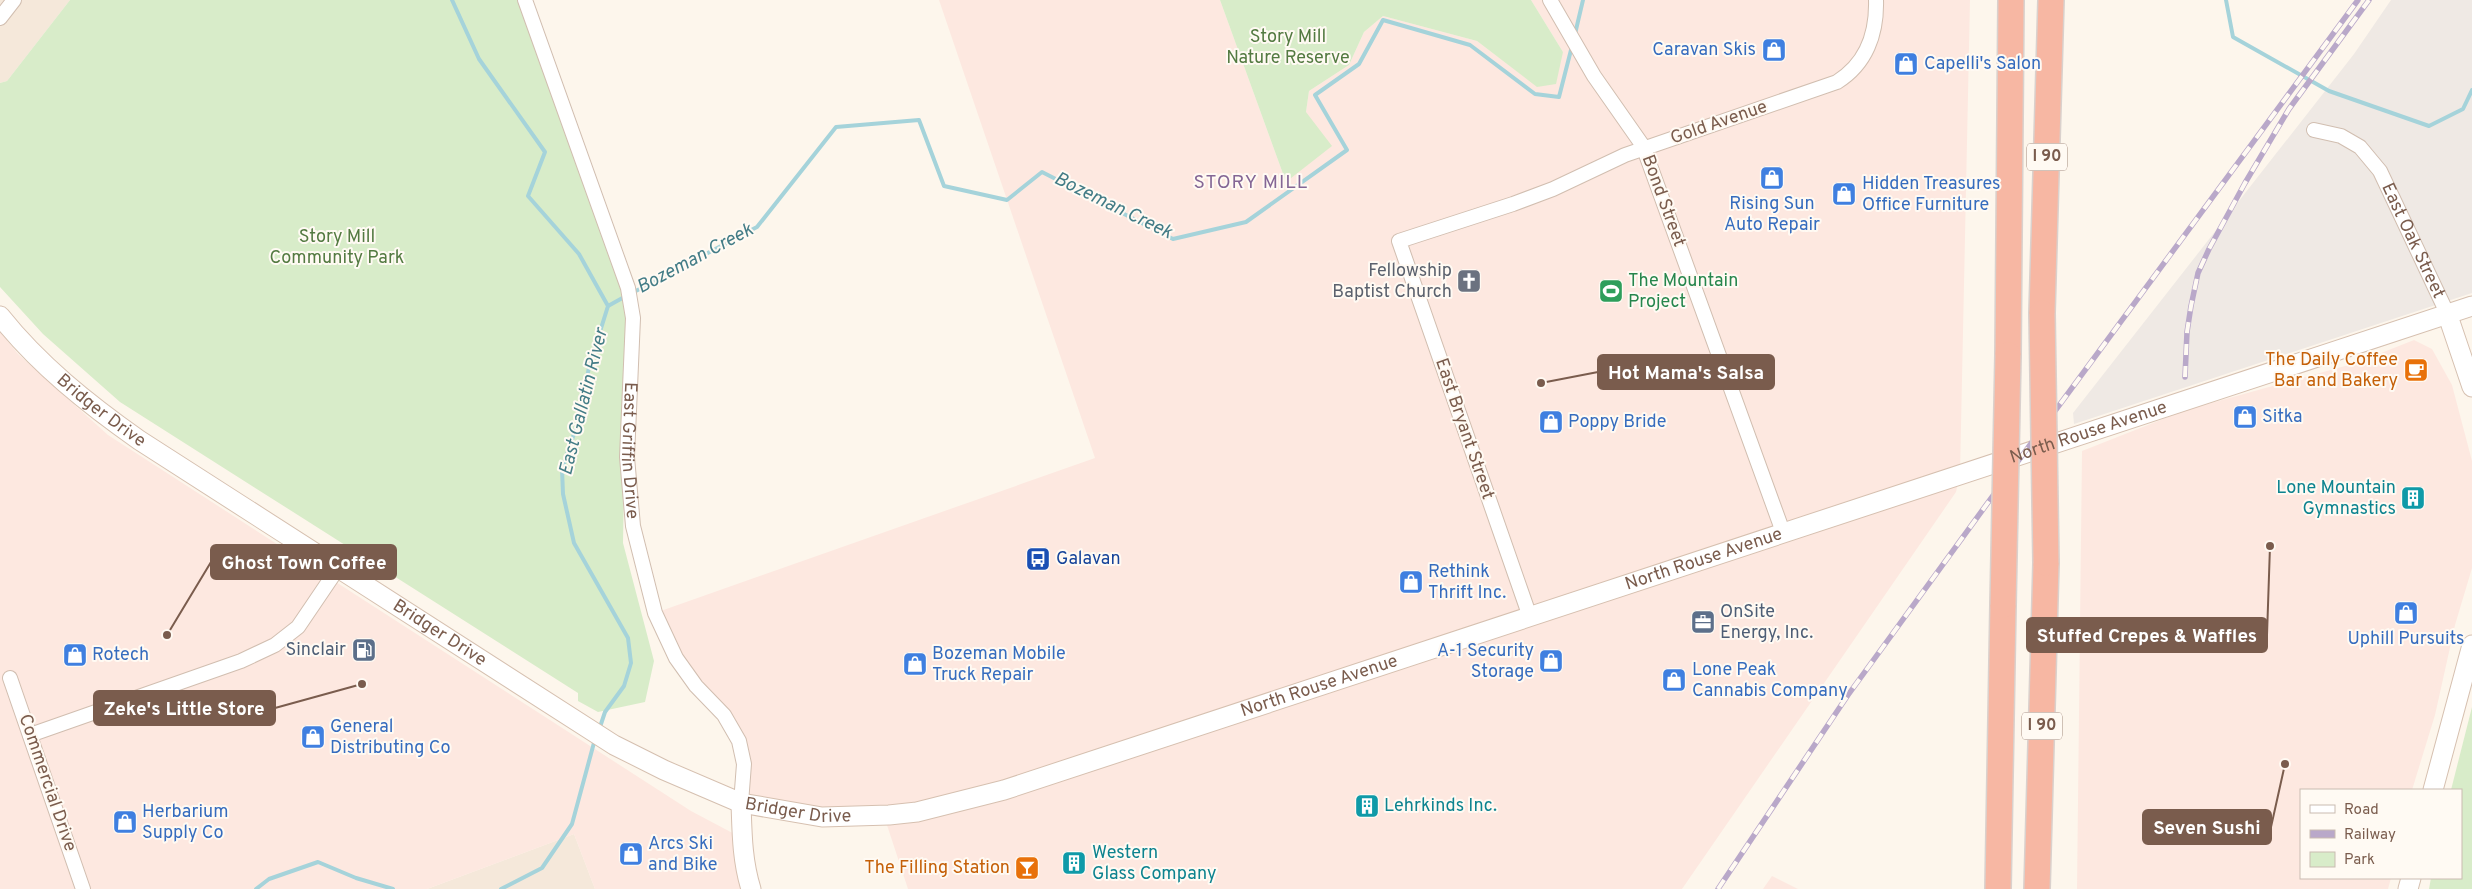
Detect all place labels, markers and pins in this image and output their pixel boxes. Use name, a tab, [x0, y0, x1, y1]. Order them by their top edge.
shop icon: Caravan Skis	[1761, 37, 1787, 63]
place label: Caravan Skis	[1652, 39, 1756, 62]
shop icon: Capelli's Salon	[1893, 51, 1919, 77]
place label: Capelli's Salon	[1924, 53, 2041, 76]
shop icon: Rising Sun Auto Repair	[1759, 165, 1785, 191]
place label: Hidden Treasures Office Furniture	[1862, 173, 2000, 217]
shop icon: Hidden Treasures Office Furniture	[1831, 181, 1857, 207]
place label: Rising Sun Auto Repair	[1724, 193, 1820, 237]
place label: Fellowship Baptist Church	[1332, 260, 1452, 304]
church icon: Fellowship Baptist Church	[1456, 268, 1482, 294]
place label: The Mountain Project	[1628, 270, 1738, 314]
sports icon: The Mountain Project	[1598, 278, 1624, 304]
place label: The Daily Coffee Bar and Bakery	[2265, 349, 2398, 393]
callout: Hot Mama's Salsa	[1598, 355, 1774, 389]
cafe icon: The Daily Coffee Bar and Bakery	[2403, 357, 2429, 383]
shop icon: Sitka	[2232, 404, 2258, 430]
place label: Sitka	[2262, 406, 2302, 429]
shop icon: Poppy Bride	[1538, 409, 1564, 435]
place label: Poppy Bride	[1568, 411, 1666, 434]
place label: Lone Mountain Gymnastics	[2276, 477, 2396, 521]
building icon: Lone Mountain Gymnastics	[2400, 485, 2426, 511]
callout: Ghost Town Coffee	[211, 545, 396, 579]
bus stop icon: Galavan	[1025, 546, 1051, 572]
place label: Galavan	[1056, 548, 1121, 571]
place label: Rethink Thrift Inc.	[1428, 561, 1506, 605]
shop icon: Rethink Thrift Inc.	[1398, 569, 1424, 595]
shop icon: Uphill Pursuits	[2393, 600, 2419, 626]
place label: OnSite Energy, Inc.	[1720, 601, 1813, 645]
office icon: OnSite Energy, Inc.	[1690, 609, 1716, 635]
callout: Stuffed Crepes & Waffles	[2027, 618, 2267, 652]
place label: Uphill Pursuits	[2347, 628, 2465, 651]
fuel station icon: Sinclair	[351, 637, 377, 663]
place label: Sinclair	[285, 639, 346, 662]
place label: A-1 Security Storage	[1437, 640, 1534, 684]
shop icon: Rotech	[62, 642, 88, 668]
place label: Bozeman Mobile Truck Repair	[932, 643, 1066, 687]
place label: Rotech	[92, 644, 149, 667]
shop icon: A-1 Security Storage	[1538, 648, 1564, 674]
shop icon: Bozeman Mobile Truck Repair	[902, 651, 928, 677]
place label: Lone Peak Cannabis Company	[1692, 659, 1848, 703]
shop icon: Lone Peak Cannabis Company	[1661, 667, 1687, 693]
callout: Zeke's Little Store	[94, 691, 275, 725]
place label: General Distributing Co	[330, 716, 451, 760]
shop icon: General Distributing Co	[300, 724, 326, 750]
building icon: Lehrkinds Inc.	[1354, 793, 1380, 819]
place label: Lehrkinds Inc.	[1384, 795, 1497, 818]
place label: Herbarium Supply Co	[142, 801, 228, 845]
shop icon: Herbarium Supply Co	[112, 809, 138, 835]
callout: Seven Sushi	[2143, 810, 2271, 844]
place label: Arcs Ski and Bike	[648, 833, 718, 877]
shop icon: Arcs Ski and Bike	[618, 841, 644, 867]
place label: Western Glass Company	[1092, 842, 1217, 886]
building icon: Western Glass Company	[1061, 850, 1087, 876]
bar icon: The Filling Station	[1014, 855, 1040, 881]
place label: The Filling Station	[864, 857, 1010, 880]

